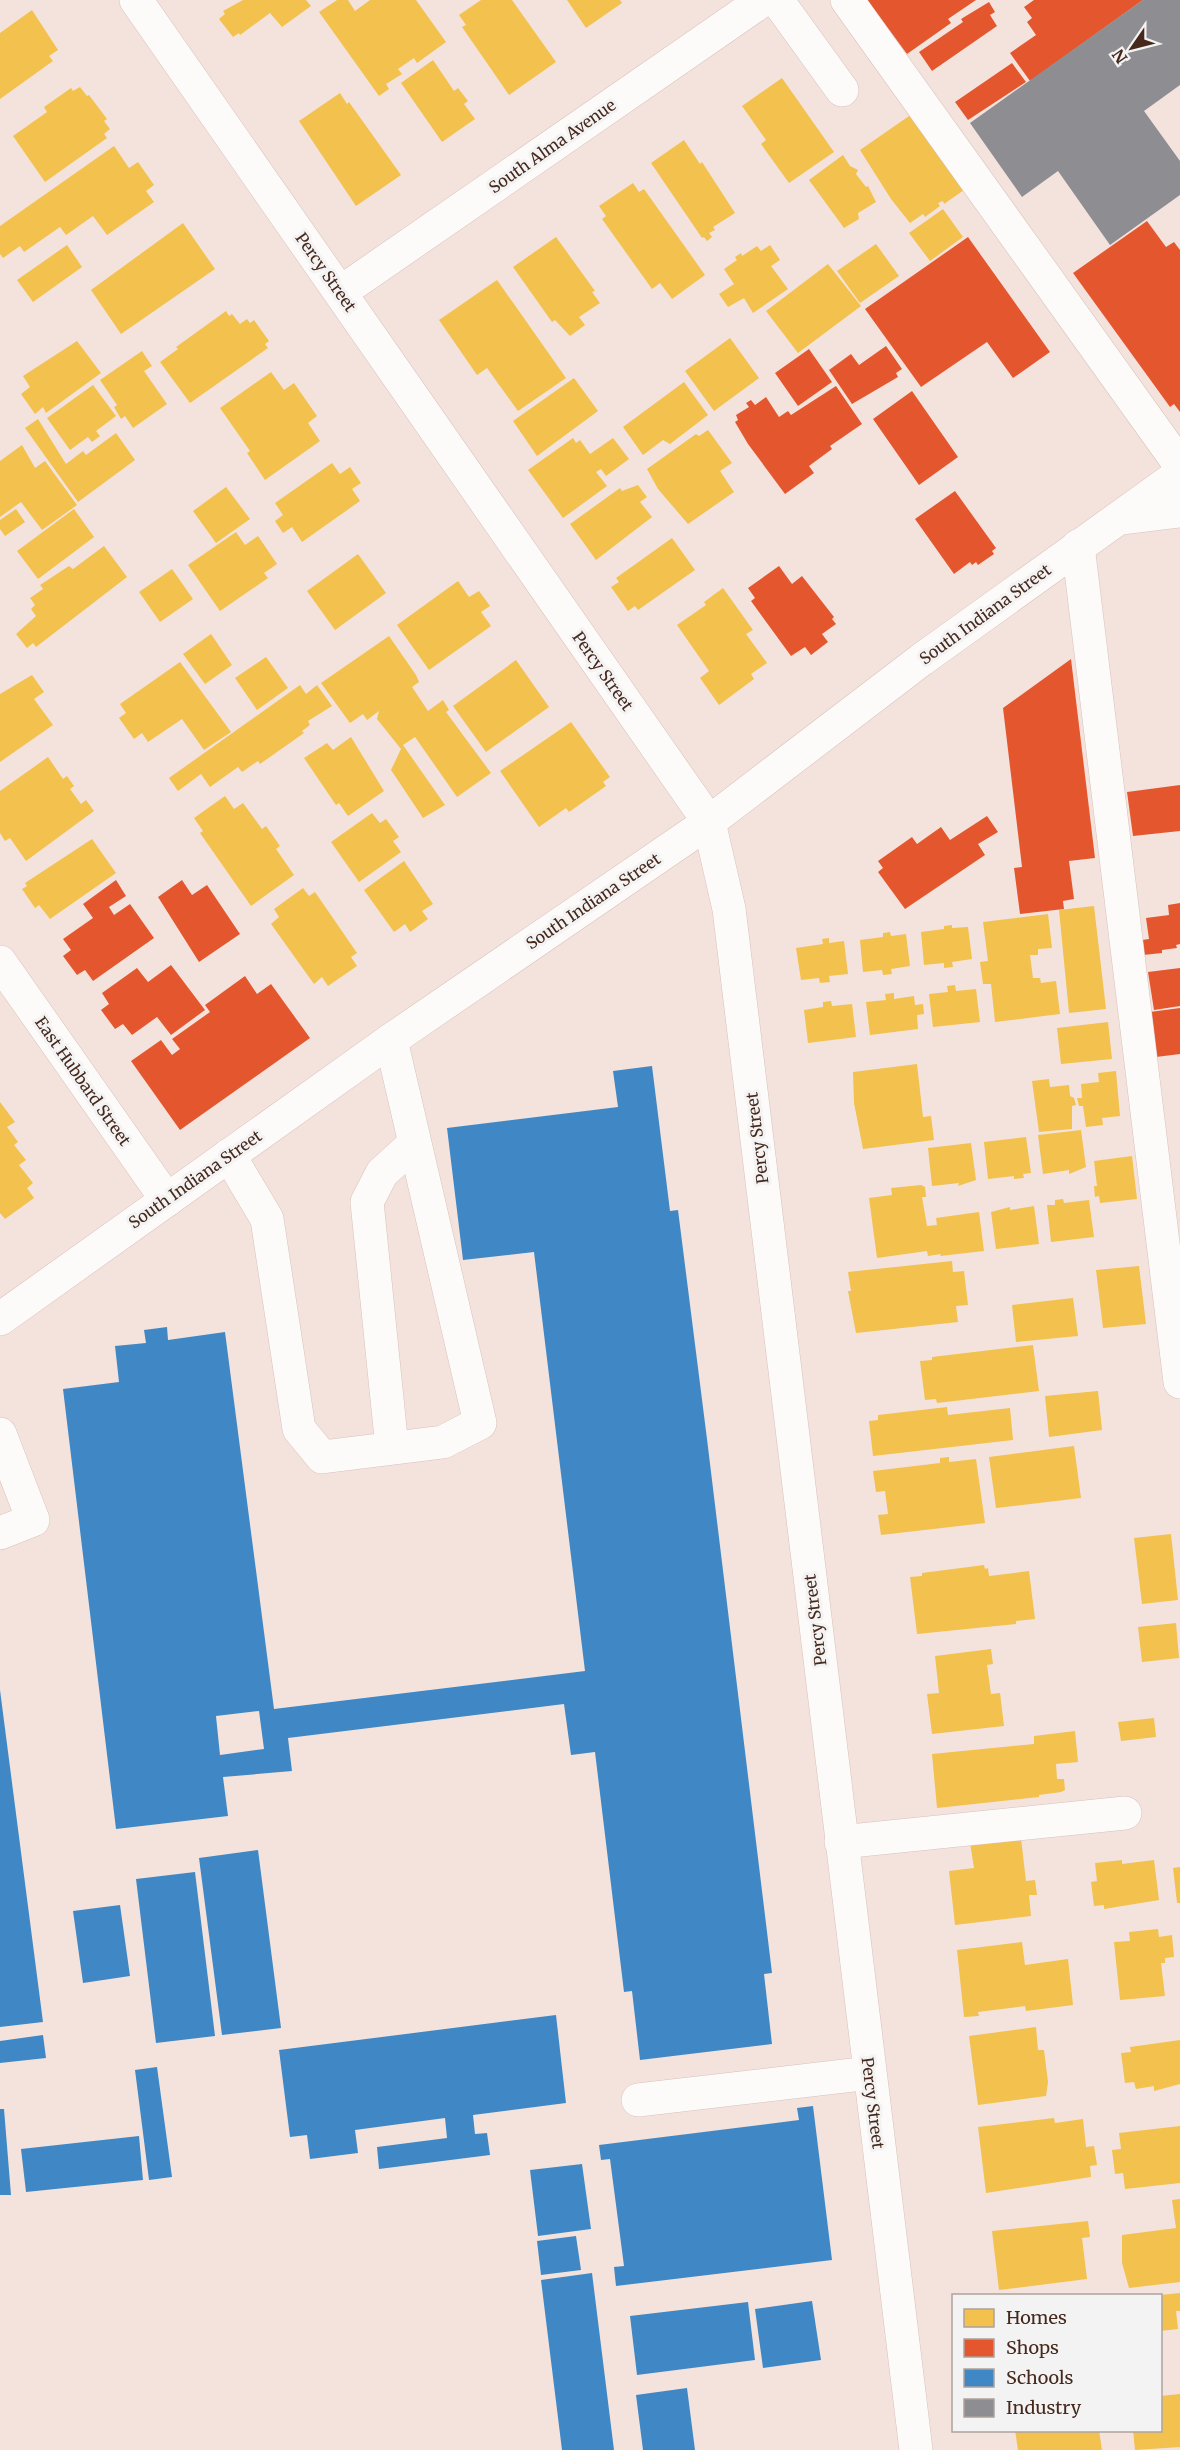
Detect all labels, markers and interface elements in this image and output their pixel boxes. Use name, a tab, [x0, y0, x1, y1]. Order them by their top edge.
north arrow	[1102, 18, 1162, 78]
text: N	[1108, 45, 1132, 68]
street label: South Alma Avenue	[485, 95, 619, 197]
street label: Percy Street	[291, 229, 361, 316]
street label: South Indiana Street	[915, 559, 1055, 668]
street label: Percy Street	[568, 628, 638, 715]
street label: South Indiana Street	[522, 848, 665, 953]
street label: East Hubbard Street	[31, 1012, 136, 1150]
street label: Percy Street	[741, 1090, 773, 1185]
street label: South Indiana Street	[125, 1125, 266, 1232]
street label: Percy Street	[799, 1572, 831, 1667]
street label: Percy Street	[857, 2056, 889, 2151]
legend	[952, 2294, 1162, 2432]
text: Homes	[1006, 2306, 1067, 2329]
text: Shops	[1006, 2336, 1059, 2359]
text: Schools	[1006, 2366, 1074, 2389]
text: Industry	[1006, 2396, 1082, 2419]

